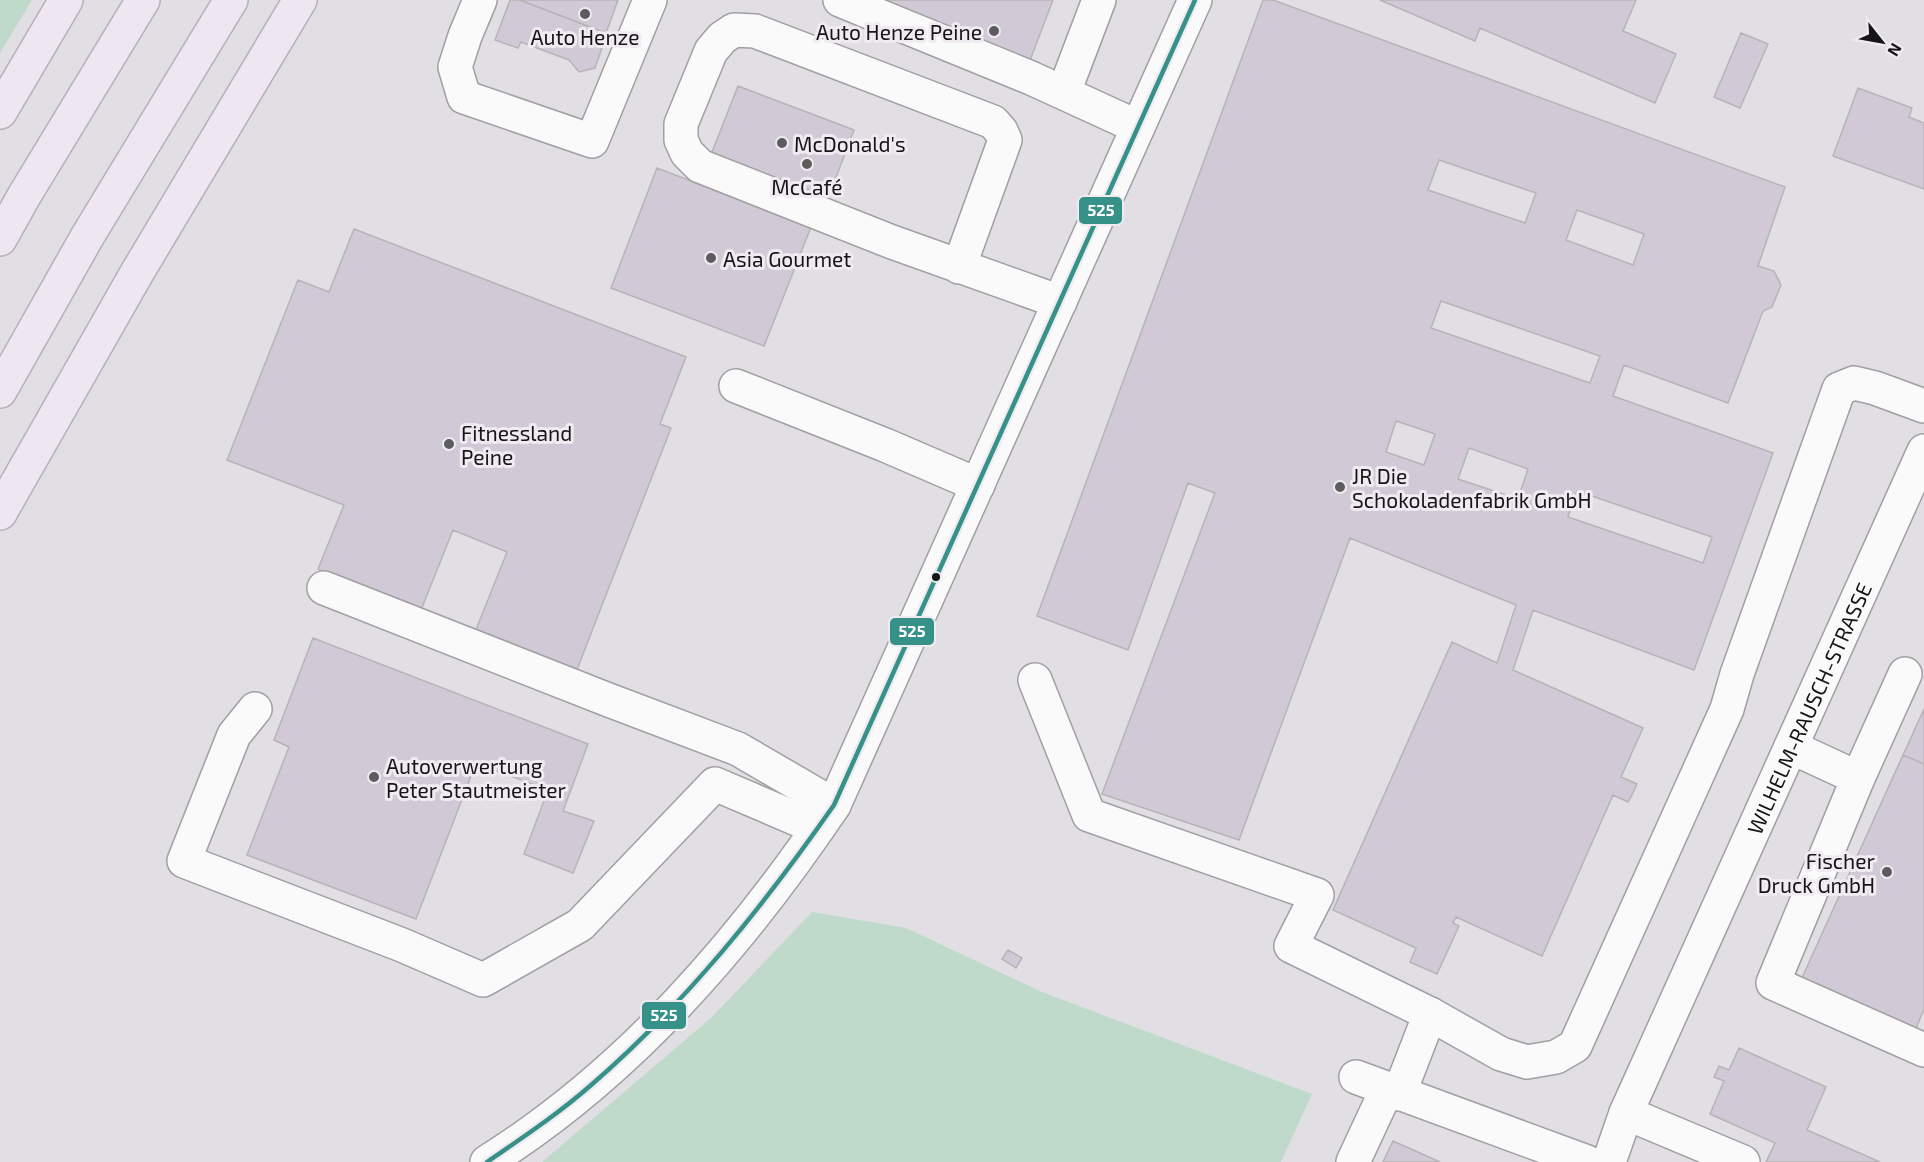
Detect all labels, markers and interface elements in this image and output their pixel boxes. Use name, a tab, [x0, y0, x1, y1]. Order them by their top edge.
marker: Auto Henze	[578, 7, 592, 21]
north arrow	[1852, 12, 1912, 72]
place label: Auto Henze Peine	[816, 19, 982, 44]
place label: Auto Henze	[530, 24, 640, 49]
marker: Auto Henze Peine	[987, 24, 1001, 38]
text: N	[1884, 40, 1906, 60]
place label: McDonald's	[794, 131, 906, 156]
marker: McDonald's	[775, 136, 789, 150]
marker: McCafé	[800, 157, 814, 171]
place label: McCafé	[771, 174, 843, 199]
line badge: 525	[1078, 196, 1123, 225]
text: 525	[1088, 200, 1115, 219]
place label: Asia Gourmet	[723, 246, 851, 271]
marker: Asia Gourmet	[704, 251, 718, 265]
place label: Fitnessland Peine	[461, 420, 572, 469]
marker: Fitnessland Peine	[442, 437, 456, 451]
place label: JR Die Schokoladenfabrik GmbH	[1352, 463, 1592, 512]
marker: JR Die Schokoladenfabrik GmbH	[1333, 480, 1347, 494]
unlabelled marker	[930, 571, 942, 583]
street label: WILHELM-RAUSCH-STRASSE	[1741, 578, 1876, 838]
line badge: 525	[889, 617, 935, 646]
text: 525	[899, 621, 926, 640]
place label: Autoverwertung Peter Stautmeister	[386, 753, 566, 802]
marker: Autoverwertung Peter Stautmeister	[367, 770, 381, 784]
place label: Fischer Druck GmbH	[1758, 848, 1876, 897]
marker: Fischer Druck GmbH	[1880, 865, 1894, 879]
line badge: 525	[641, 1001, 687, 1030]
text: 525	[651, 1005, 678, 1024]

